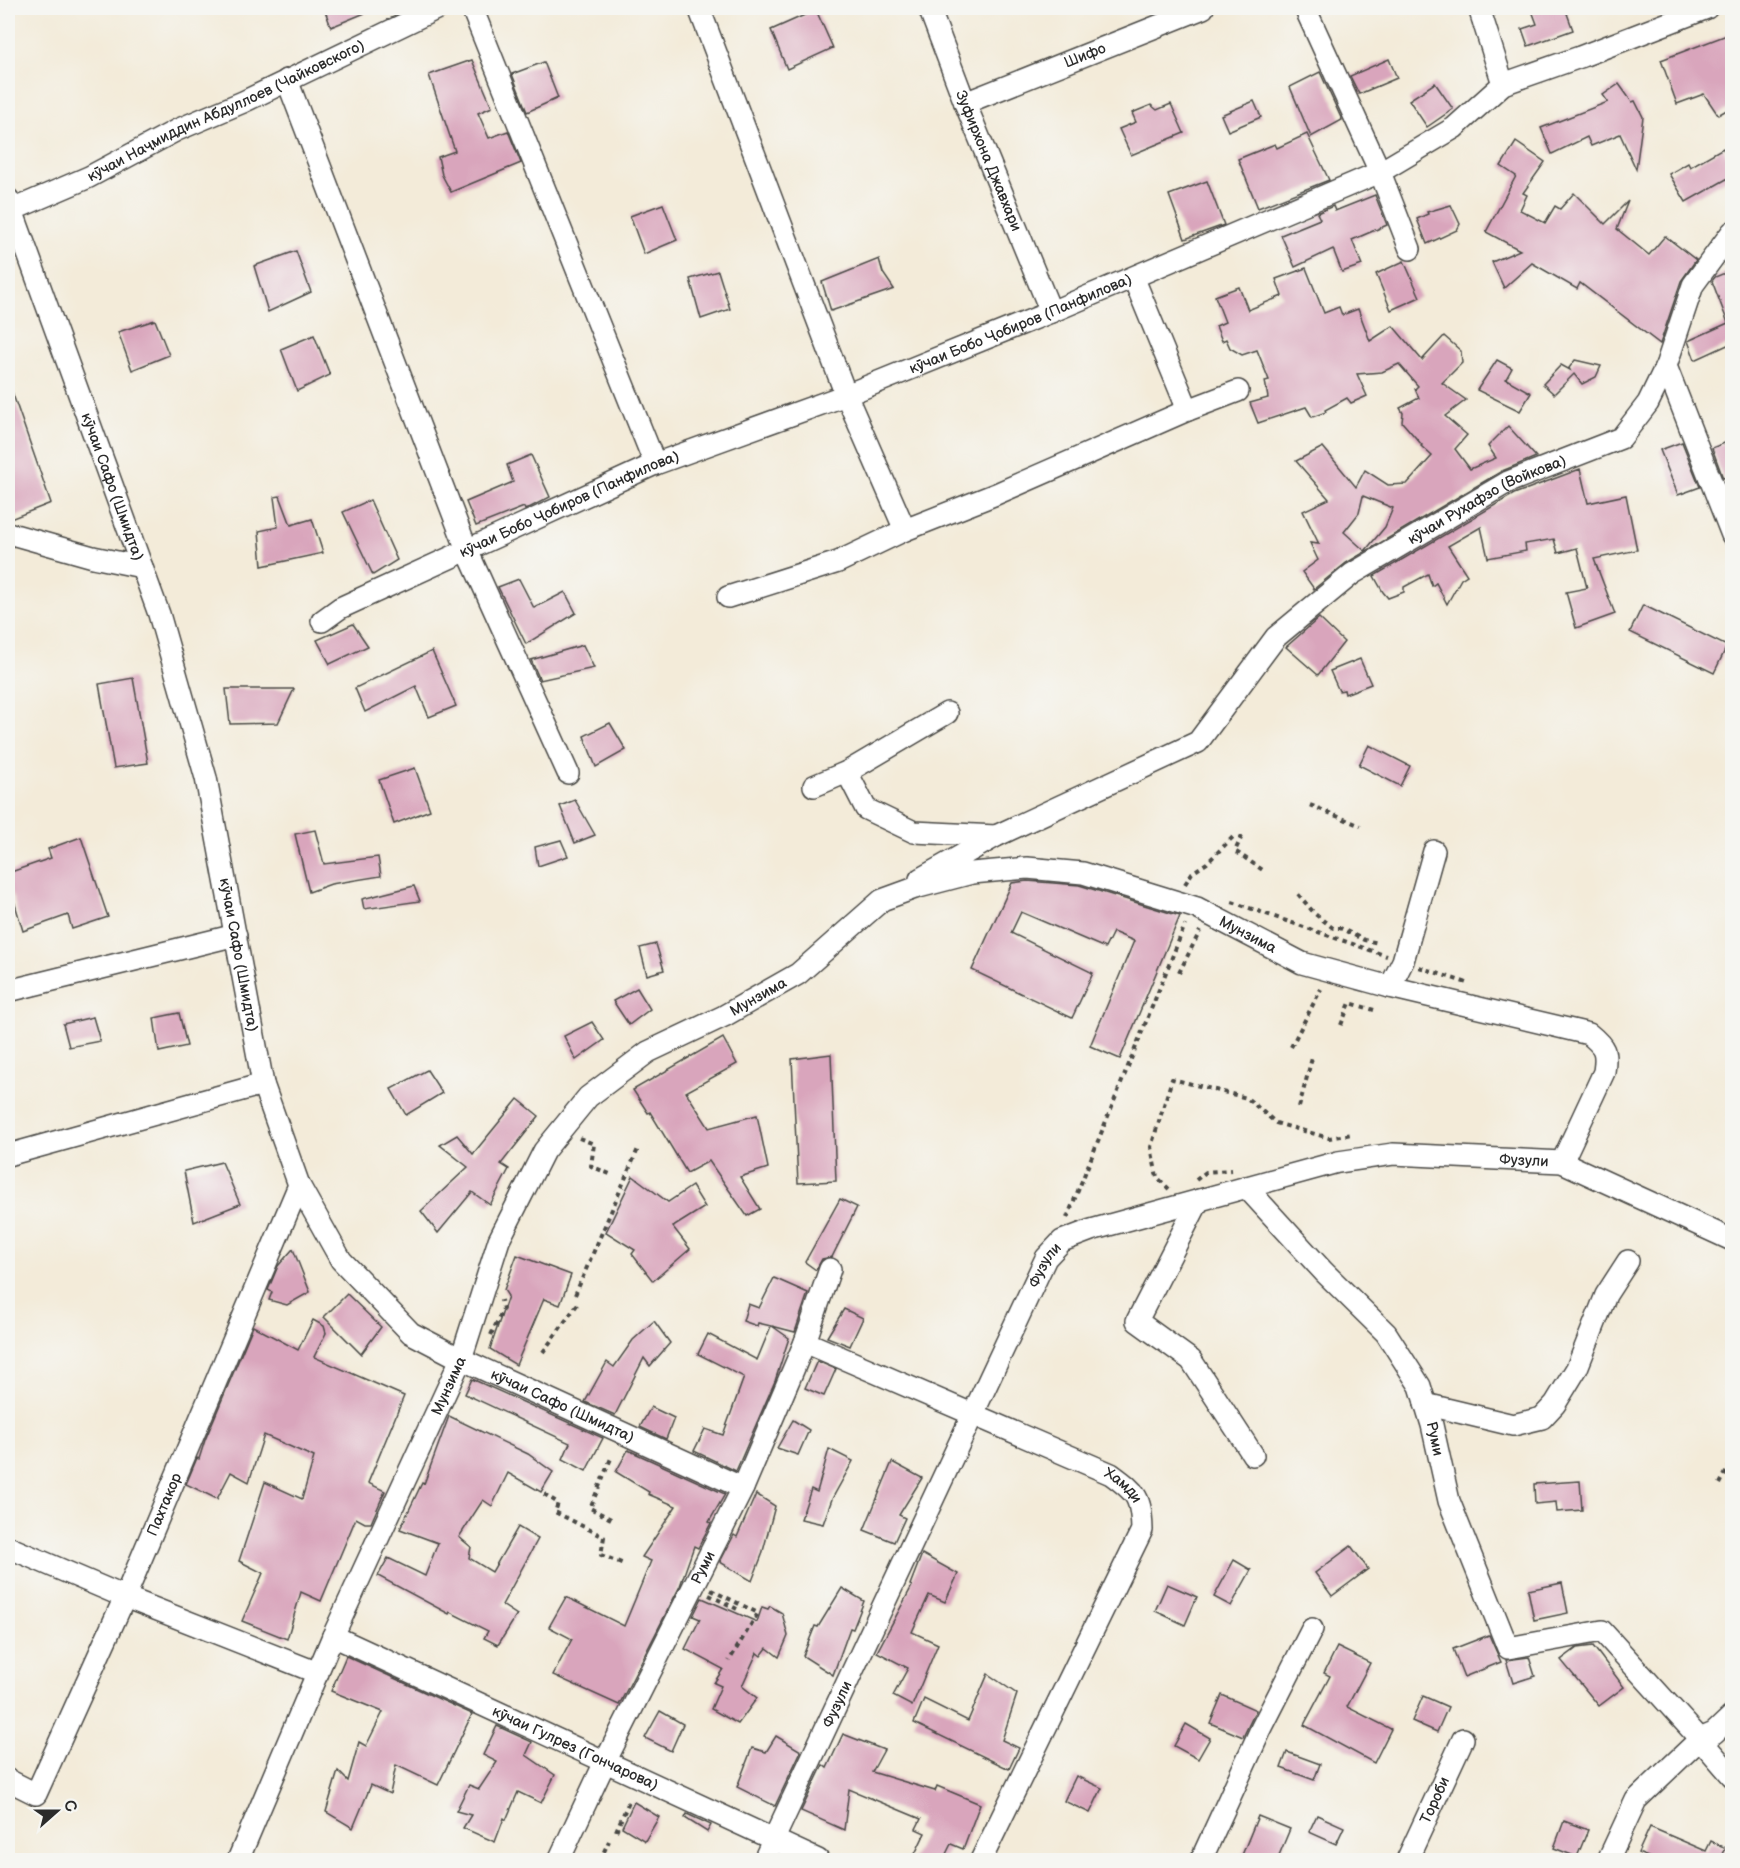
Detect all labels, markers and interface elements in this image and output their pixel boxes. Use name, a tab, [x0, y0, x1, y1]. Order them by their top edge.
street label: кӯчаи Наҷмиддин Абдуллоев (Чайковского)	[84, 35, 368, 186]
street label: Шифо	[1061, 38, 1109, 72]
street label: Зуфирхона Джавхари	[952, 88, 1026, 234]
street label: кӯчаи Бобо Ҷобиров (Панфилова)	[906, 269, 1135, 378]
street label: кӯчаи Сафо (Шмидта)	[77, 410, 148, 563]
street label: кӯчаи Бобо Ҷобиров (Панфилова)	[456, 447, 682, 562]
street label: кӯчаи Руҳафзо (Войкова)	[1404, 451, 1569, 549]
street label: кӯчаи Сафо (Шмидта)	[215, 876, 263, 1033]
street label: Мунзима	[1216, 912, 1280, 958]
street label: Мунзима	[726, 973, 790, 1020]
street label: Фузули	[1499, 1150, 1549, 1171]
street label: Фузули	[1024, 1238, 1065, 1291]
street label: Мунзима	[427, 1353, 470, 1418]
street label: кӯчаи Сафо (Шмидта)	[488, 1364, 637, 1447]
street label: Руми	[1422, 1420, 1448, 1458]
street label: Хамди	[1102, 1463, 1147, 1506]
street label: Пахтакор	[142, 1470, 186, 1539]
street label: Руми	[687, 1548, 719, 1587]
street label: Фузули	[818, 1678, 856, 1731]
street label: кӯчаи Гулрез (Гончарова)	[489, 1701, 661, 1794]
street label: Тороби	[1416, 1774, 1454, 1827]
north arrow	[27, 1781, 87, 1841]
text: С	[59, 1798, 80, 1815]

